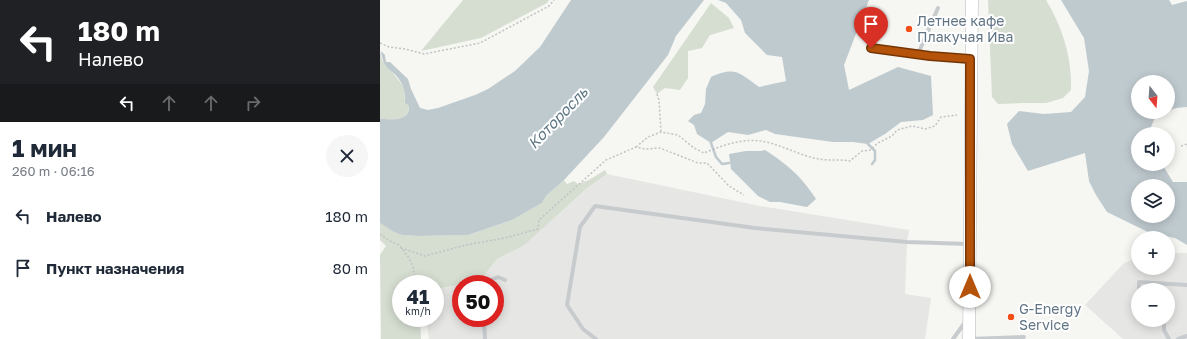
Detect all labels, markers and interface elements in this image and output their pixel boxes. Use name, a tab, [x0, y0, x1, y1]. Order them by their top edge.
pin	[854, 7.0, 888, 48]
place label: Летнее кафе Плакучая Ива	[917, 12, 1013, 45]
icon: arrive	[860, 13, 882, 35]
text: 180 m	[78, 14, 160, 47]
icon: left	[12, 16, 64, 68]
marker: Летнее кафе Плакучая Ива	[904, 24, 914, 34]
text: Налево	[78, 48, 144, 70]
north arrow	[1131, 75, 1175, 119]
map controls	[1131, 75, 1175, 327]
water label: Которосль	[524, 82, 592, 152]
icon: left	[116, 92, 138, 114]
icon: ahead	[158, 92, 180, 114]
icon: ahead	[200, 92, 222, 114]
icon: right	[242, 92, 264, 114]
button: sound	[1131, 127, 1175, 171]
text: 1 мин	[12, 133, 77, 162]
button: close	[326, 135, 368, 177]
text: 260 m · 06:16	[12, 163, 95, 179]
button: layers	[1131, 179, 1175, 223]
icon: left	[12, 205, 34, 227]
text: Налево	[46, 207, 102, 225]
text: 180 m	[325, 207, 368, 225]
button: +	[1131, 231, 1175, 275]
icon: arrive	[12, 257, 34, 279]
text: Пункт назначения	[46, 259, 184, 277]
text: 80 m	[333, 259, 368, 277]
position arrow	[949, 266, 991, 308]
speed limit sign: 50	[452, 275, 504, 327]
button: −	[1131, 283, 1175, 327]
text: 41	[407, 284, 429, 308]
place label: G-Energy Service	[1019, 300, 1081, 333]
text: km/h	[405, 305, 431, 317]
marker: G-Energy Service	[1006, 312, 1016, 322]

